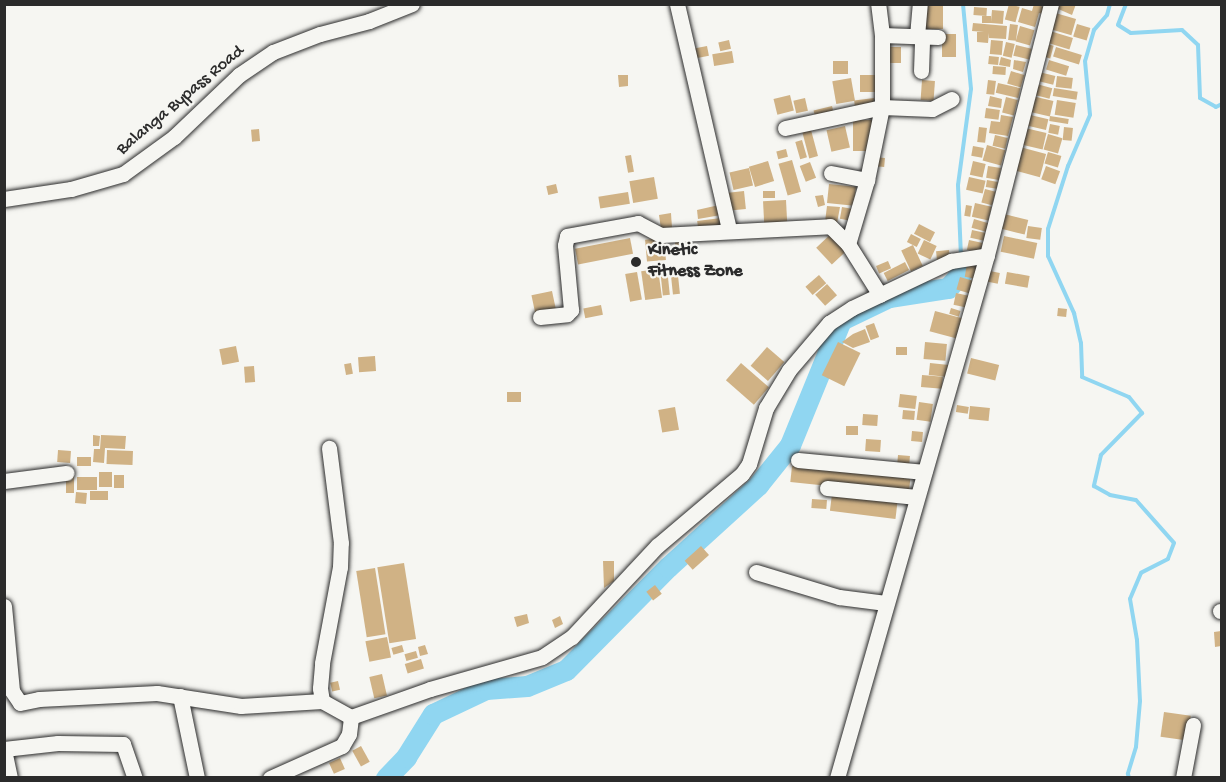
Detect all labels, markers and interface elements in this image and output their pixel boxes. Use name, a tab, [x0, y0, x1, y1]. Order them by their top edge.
street label: Balanga Bypass Road	[113, 41, 249, 161]
place label: Kinetic Fitness Zone	[648, 241, 743, 284]
marker: Kinetic Fitness Zone	[629, 255, 643, 269]

